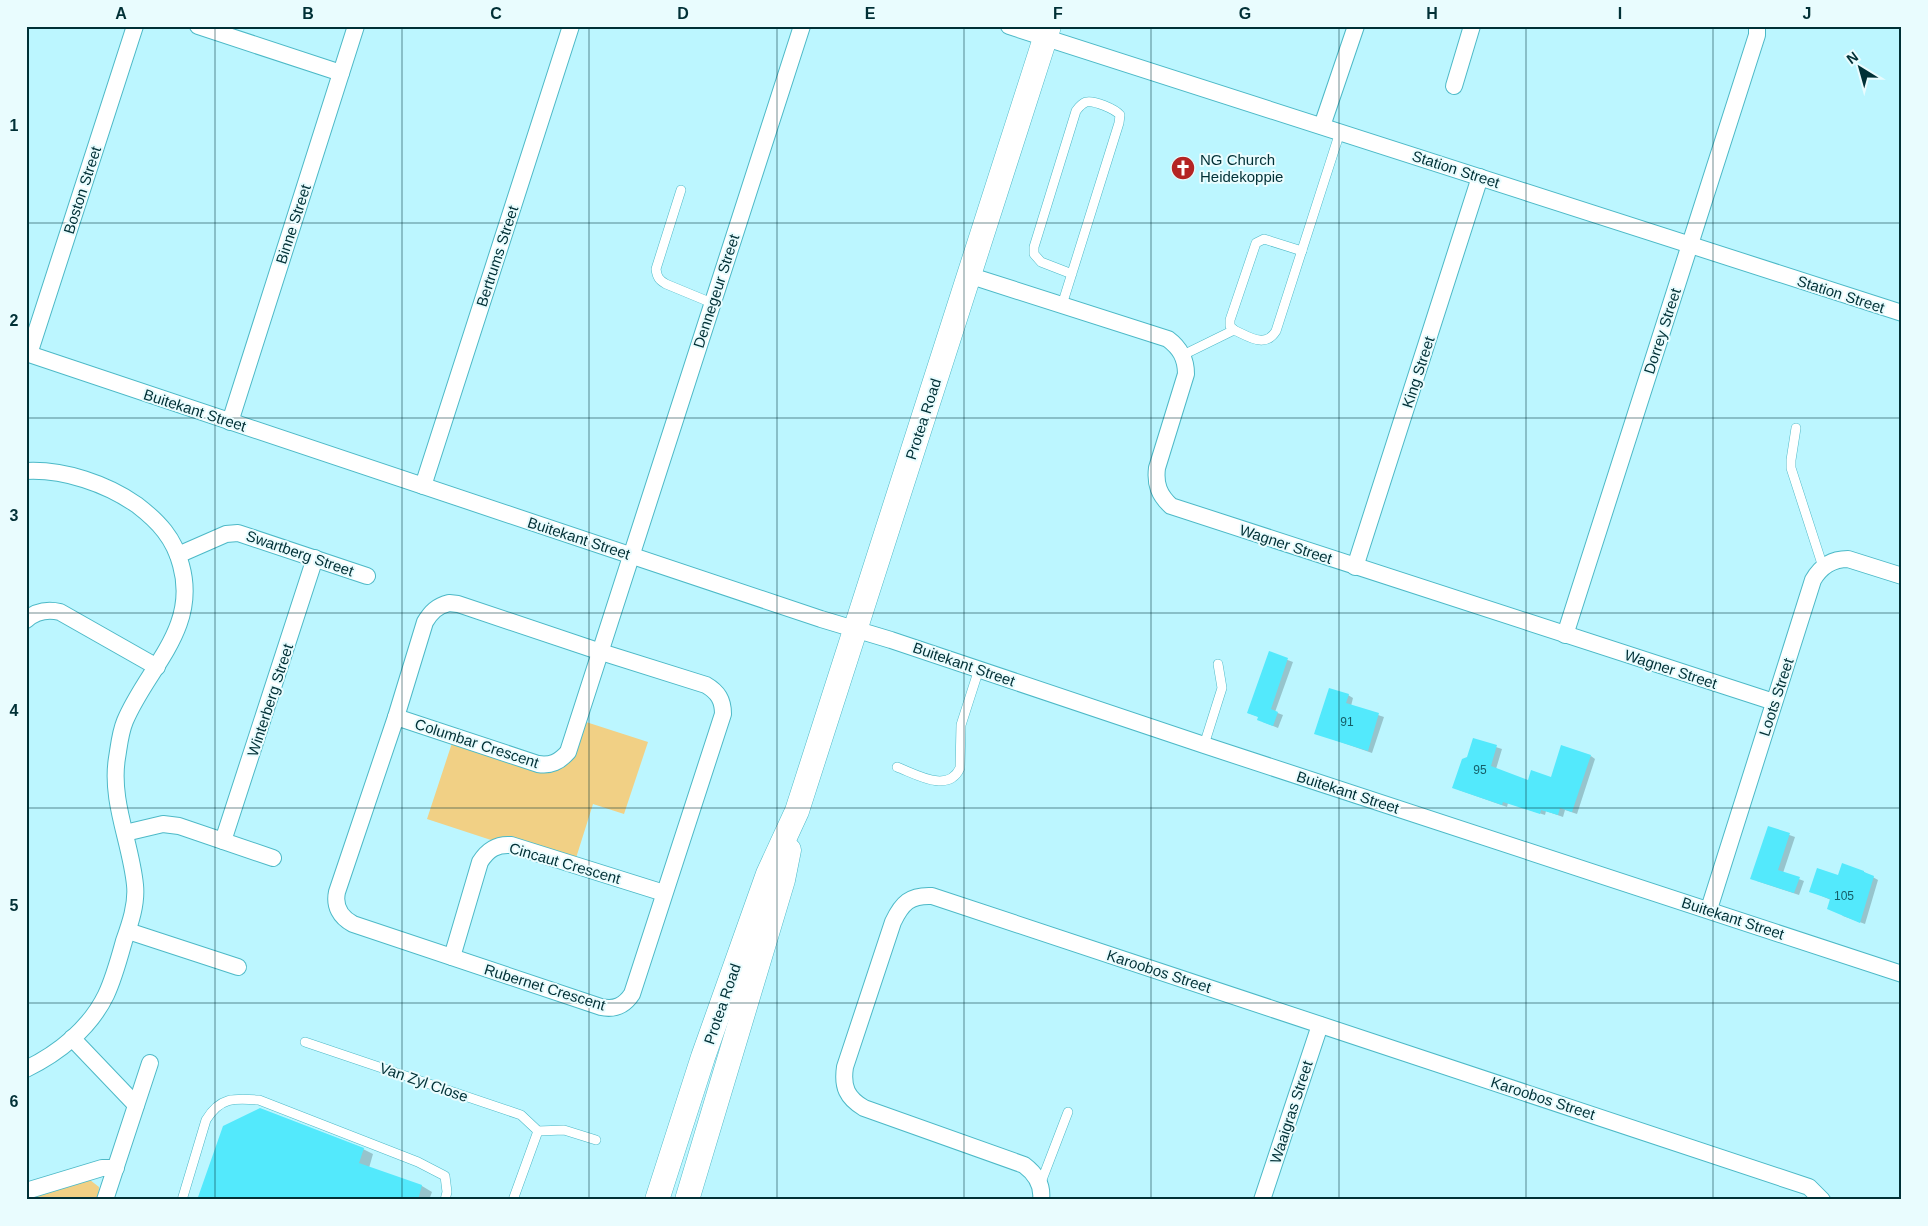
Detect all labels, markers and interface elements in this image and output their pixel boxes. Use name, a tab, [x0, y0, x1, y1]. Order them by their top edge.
text: A	[115, 5, 127, 22]
text: B	[302, 5, 314, 22]
text: C	[490, 5, 502, 22]
text: D	[677, 5, 689, 22]
text: E	[865, 5, 876, 22]
text: F	[1053, 5, 1063, 22]
text: G	[1239, 5, 1251, 22]
text: H	[1426, 5, 1438, 22]
text: I	[1618, 5, 1622, 22]
text: J	[1803, 5, 1811, 22]
north arrow	[1836, 42, 1886, 92]
text: N	[1843, 48, 1861, 67]
text: 1	[10, 117, 19, 134]
street label: Boston Street	[60, 143, 104, 236]
street label: Station Street	[1410, 147, 1503, 191]
place label: NG Church Heidekoppie	[1200, 151, 1283, 185]
church icon: NG Church Heidekoppie	[1170, 155, 1196, 181]
street label: Binne Street	[272, 181, 314, 266]
street label: Bertrums Street	[473, 203, 522, 309]
street label: Dennegeur Street	[690, 231, 743, 350]
street label: Station Street	[1795, 272, 1888, 316]
street label: Dorrey Street	[1640, 285, 1684, 376]
text: 2	[10, 312, 19, 329]
street label: King Street	[1398, 333, 1438, 410]
street label: Protea Road	[902, 376, 944, 462]
street label: Buitekant Street	[142, 385, 249, 435]
text: 3	[10, 507, 19, 524]
street label: Buitekant Street	[526, 513, 633, 563]
street label: Wagner Street	[1238, 521, 1335, 567]
street label: Swartberg Street	[244, 527, 357, 580]
street label: Buitekant Street	[911, 639, 1018, 690]
street label: Winterberg Street	[244, 641, 297, 759]
street label: Wagner Street	[1623, 646, 1720, 692]
street label: Loots Street	[1755, 655, 1797, 738]
text: 4	[10, 702, 19, 719]
street label: Columbar Crescent	[413, 715, 542, 771]
house number: 91	[1340, 715, 1354, 729]
house number: 95	[1473, 763, 1487, 777]
street label: Buitekant Street	[1295, 767, 1402, 817]
street label: Cincaut Crescent	[507, 839, 623, 887]
house number: 105	[1834, 889, 1854, 903]
street label: Buitekant Street	[1680, 893, 1787, 943]
text: 5	[10, 897, 19, 914]
street label: Karoobos Street	[1105, 946, 1214, 996]
street label: Rubernet Crescent	[482, 960, 608, 1014]
street label: Protea Road	[700, 961, 744, 1047]
street label: Waaigras Street	[1266, 1058, 1316, 1166]
street label: Van Zyl Close	[378, 1059, 470, 1105]
street label: Karoobos Street	[1489, 1073, 1598, 1123]
text: 6	[10, 1093, 19, 1110]

